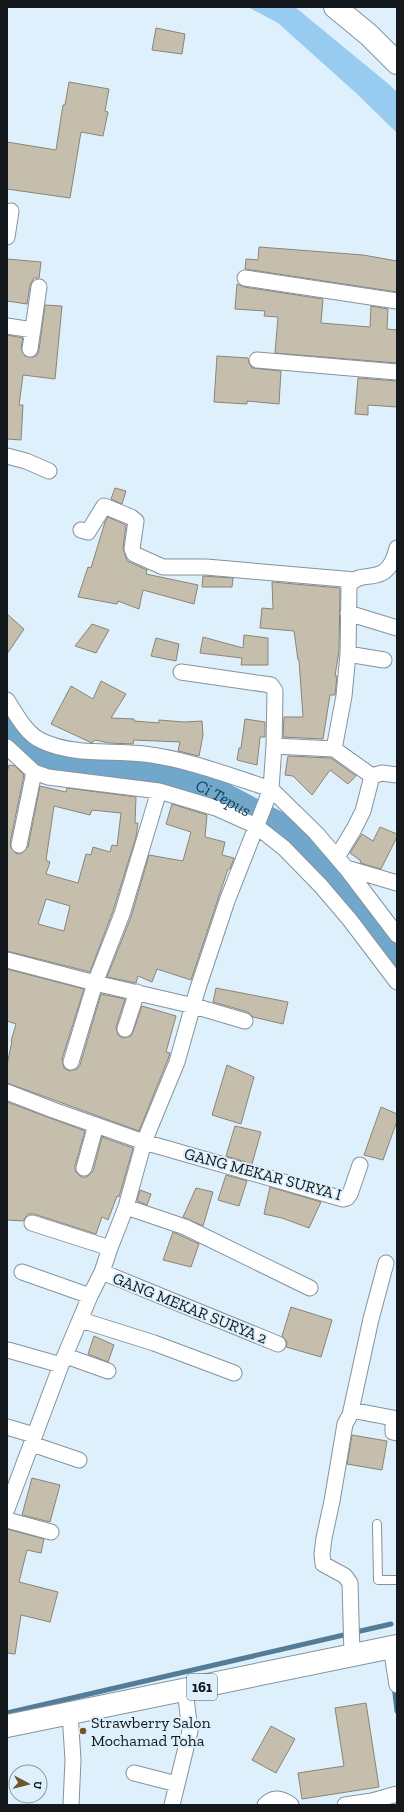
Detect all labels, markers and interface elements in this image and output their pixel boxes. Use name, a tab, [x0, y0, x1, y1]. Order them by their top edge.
water label: Ci Tepus	[192, 775, 255, 821]
street label: GANG MEKAR SURYA I	[182, 1144, 344, 1204]
street label: GANG MEKAR SURYA 2	[110, 1268, 270, 1348]
road number: 161	[187, 1674, 217, 1700]
place label: Strawberry Salon Mochamad Toha	[91, 1713, 212, 1750]
marker: Strawberry Salon Mochamad Toha	[78, 1726, 88, 1736]
north arrow	[8, 1764, 48, 1804]
text: U	[30, 1780, 44, 1790]

